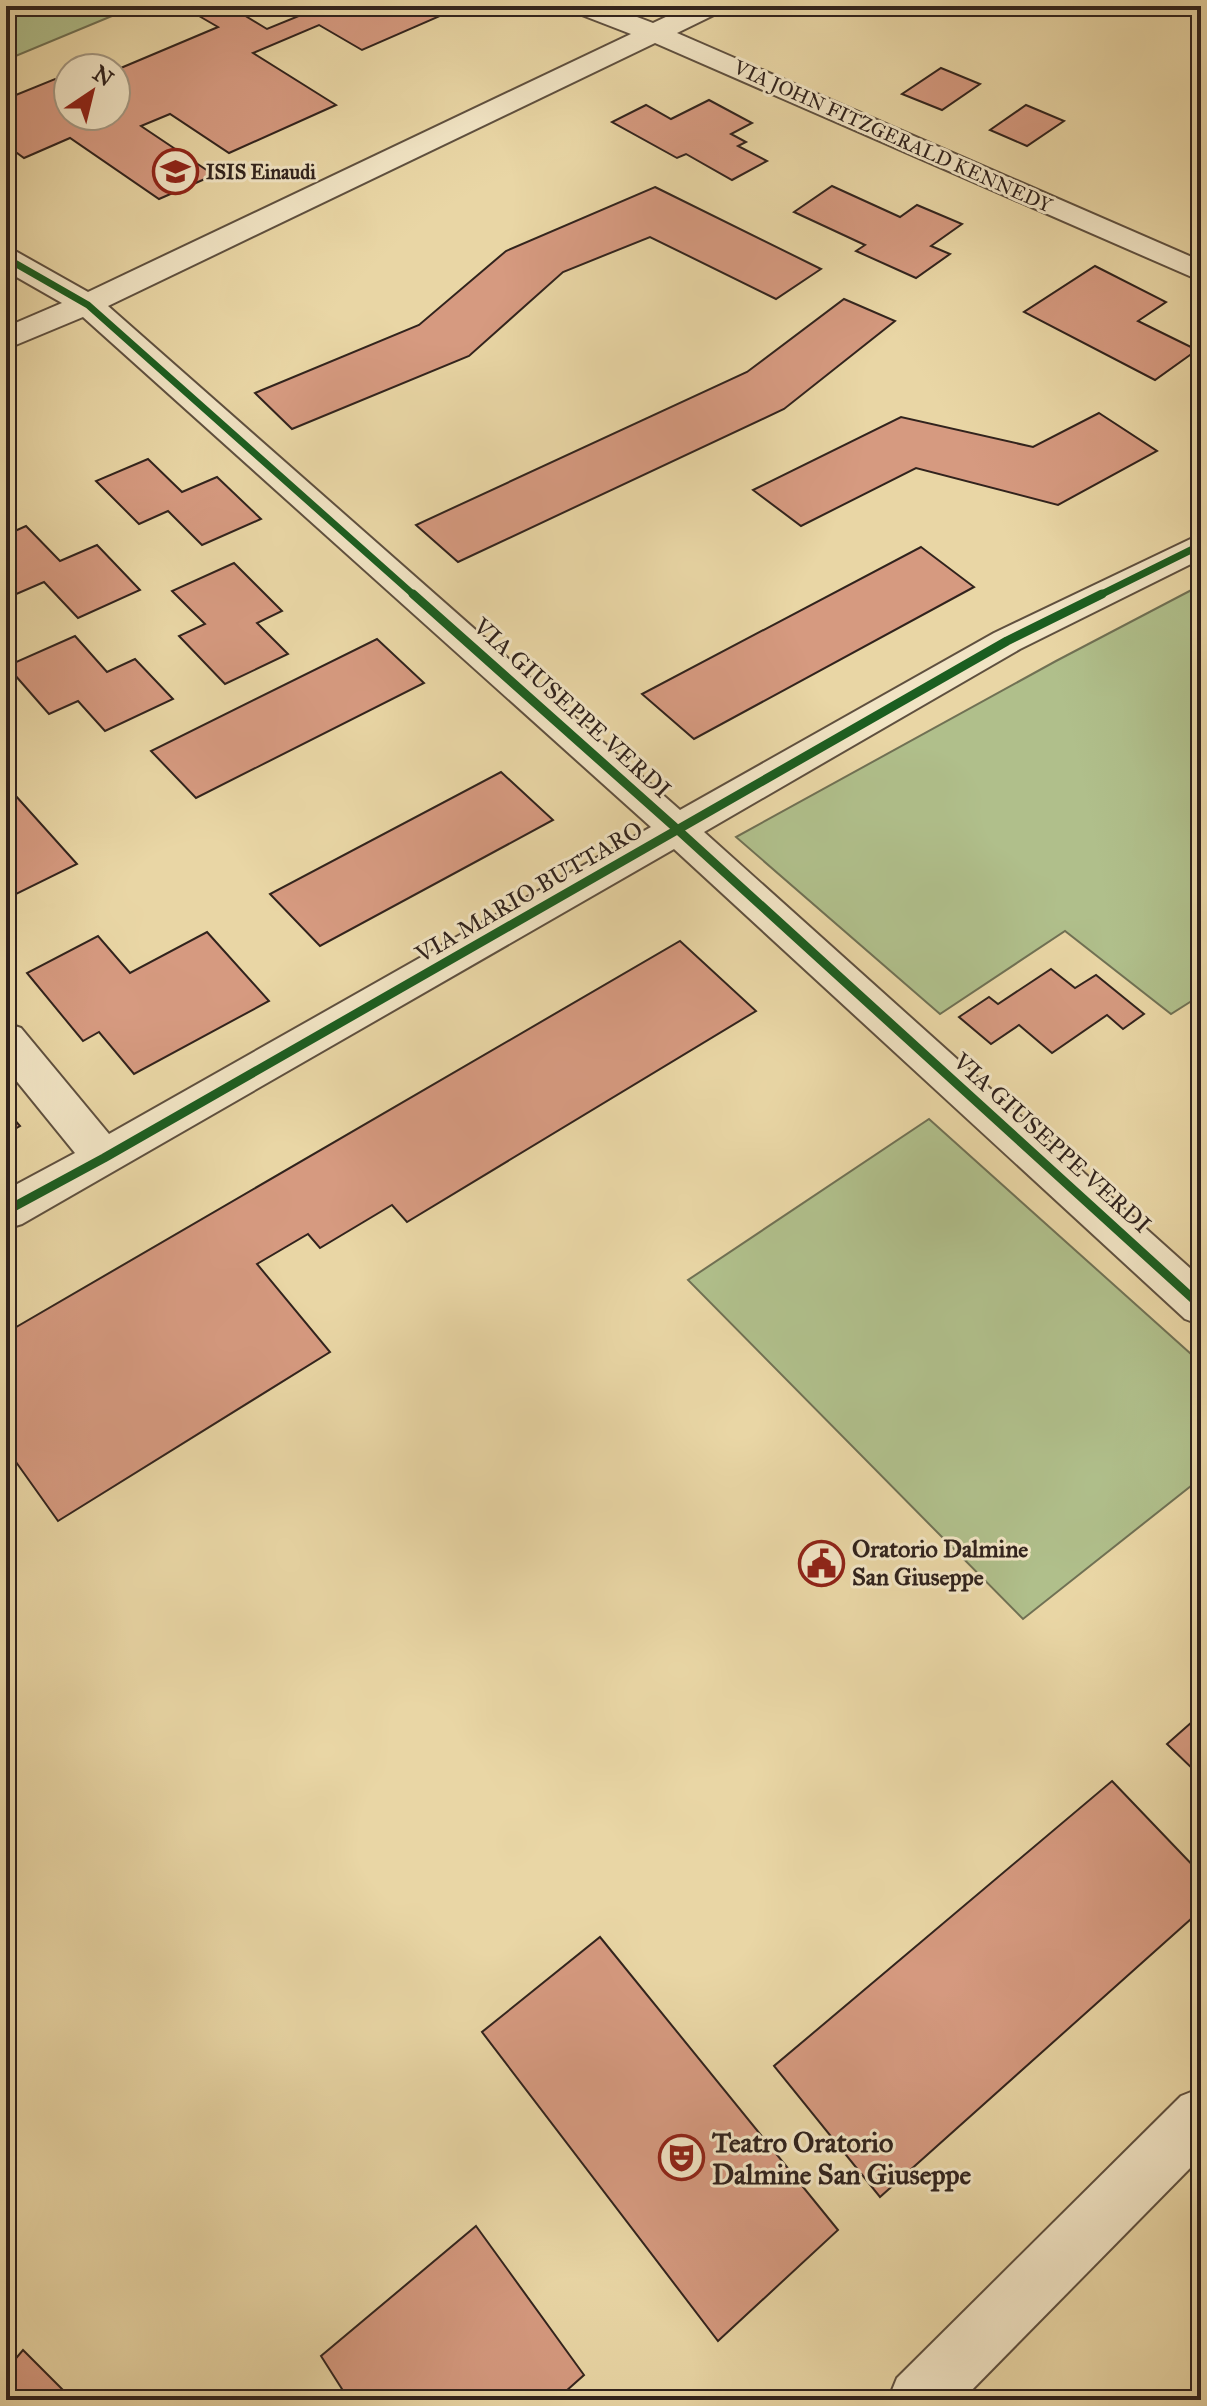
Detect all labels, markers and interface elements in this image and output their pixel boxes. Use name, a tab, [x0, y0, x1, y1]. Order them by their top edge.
north arrow	[52, 52, 132, 132]
street label: VIA JOHN FITZGERALD KENNEDY	[729, 54, 1057, 219]
text: N	[88, 60, 119, 93]
school or university icon: ISIS Einaudi	[151, 148, 199, 196]
place label: ISIS Einaudi	[206, 160, 316, 184]
street label: VIA GIUSEPPE VERDI	[466, 611, 677, 805]
street label: VIA MARIO BUTTARO	[409, 815, 648, 970]
street label: VIA GIUSEPPE VERDI	[946, 1046, 1157, 1240]
place label: Oratorio Dalmine San Giuseppe	[852, 1534, 1028, 1592]
public building icon: Oratorio Dalmine San Giuseppe	[797, 1539, 845, 1587]
place label: Teatro Oratorio Dalmine San Giuseppe	[712, 2125, 971, 2192]
theatre icon: Teatro Oratorio Dalmine San Giuseppe	[657, 2134, 705, 2182]

